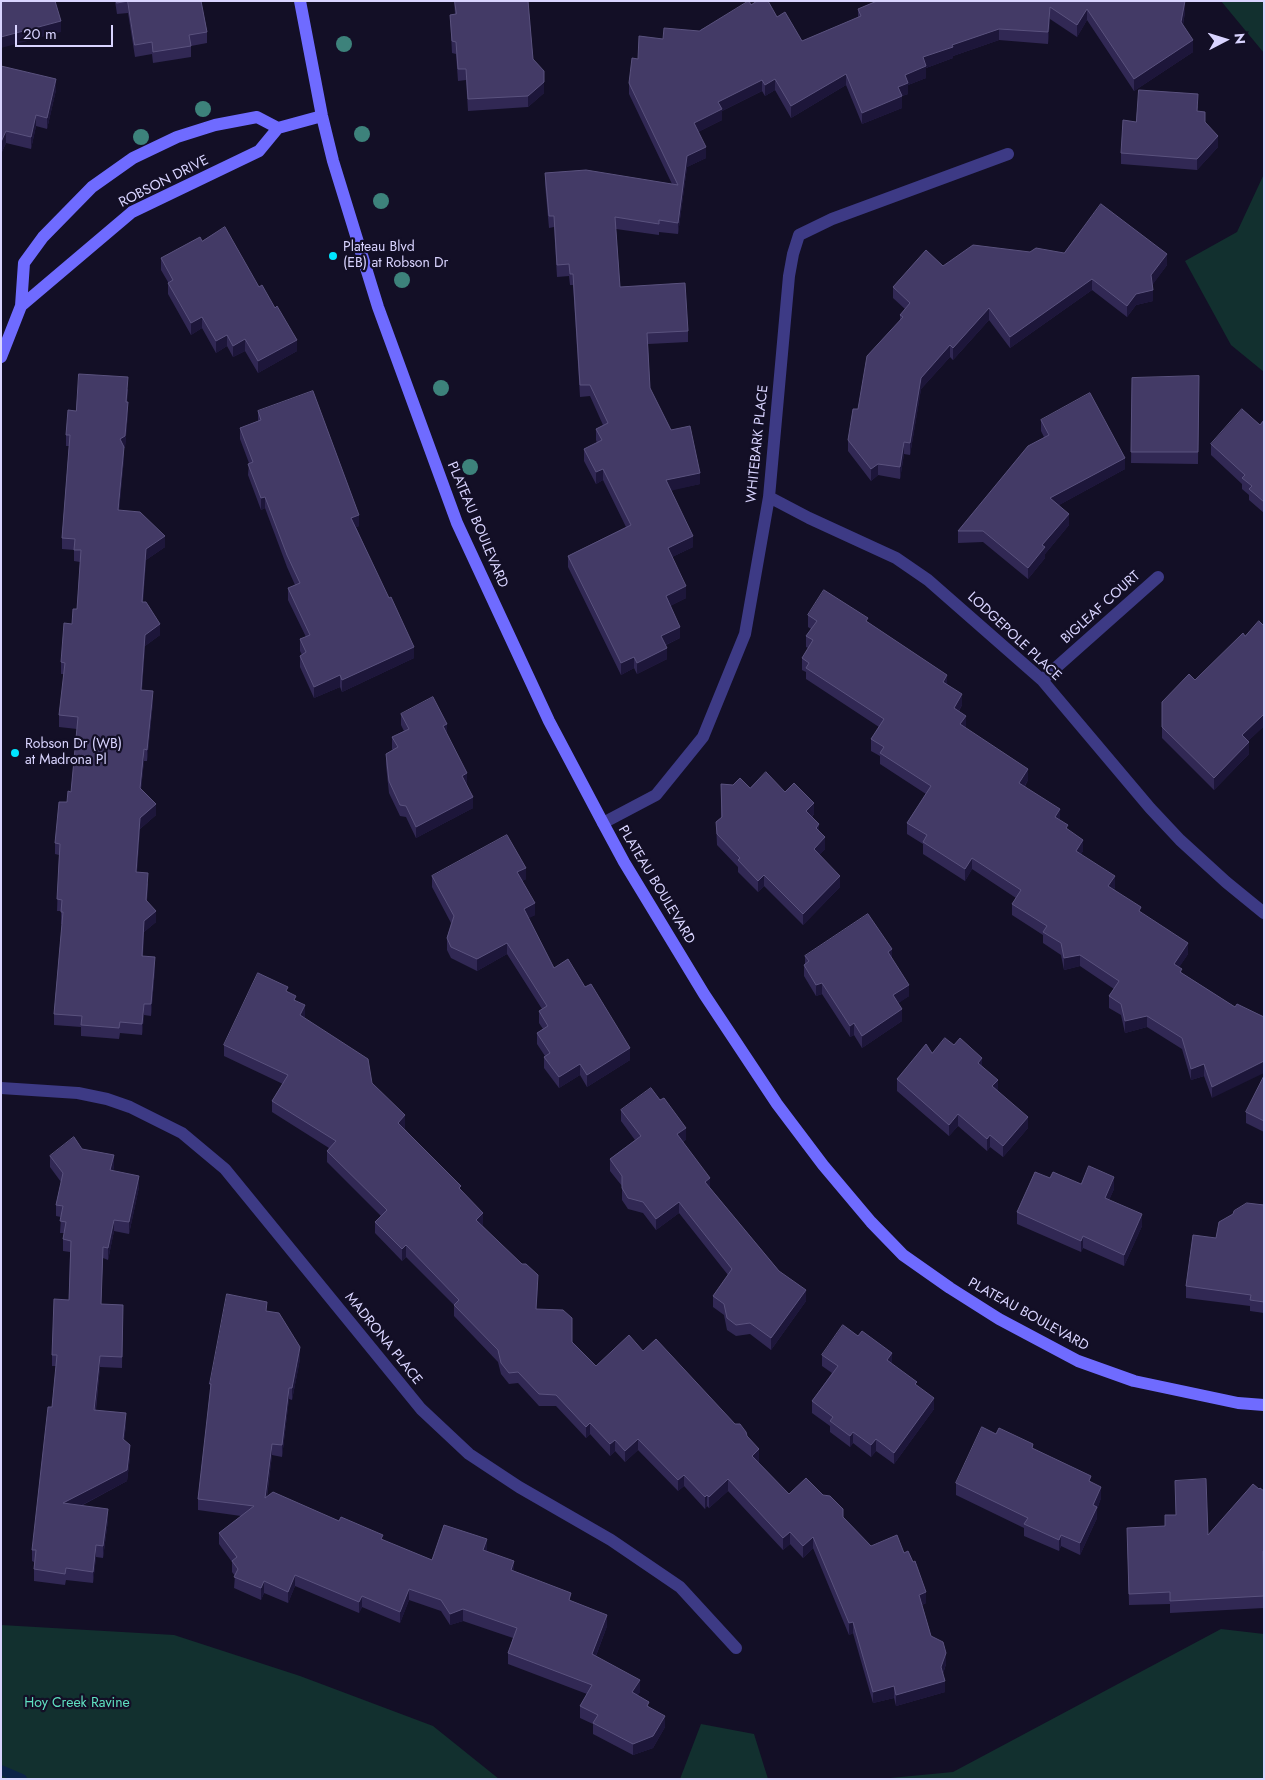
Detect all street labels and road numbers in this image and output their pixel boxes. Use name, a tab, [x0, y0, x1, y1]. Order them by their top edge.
street label: ROBSON DRIVE	[116, 152, 212, 212]
street label: WHITEBARK PLACE	[743, 384, 773, 504]
street label: PLATEAU BOULEVARD	[443, 460, 511, 590]
street label: BIGLEAF COURT	[1058, 568, 1144, 648]
street label: LODGEPOLE PLACE	[963, 589, 1065, 685]
street label: PLATEAU BOULEVARD	[614, 823, 698, 947]
street label: PLATEAU BOULEVARD	[965, 1275, 1091, 1355]
street label: MADRONA PLACE	[341, 1289, 425, 1389]

